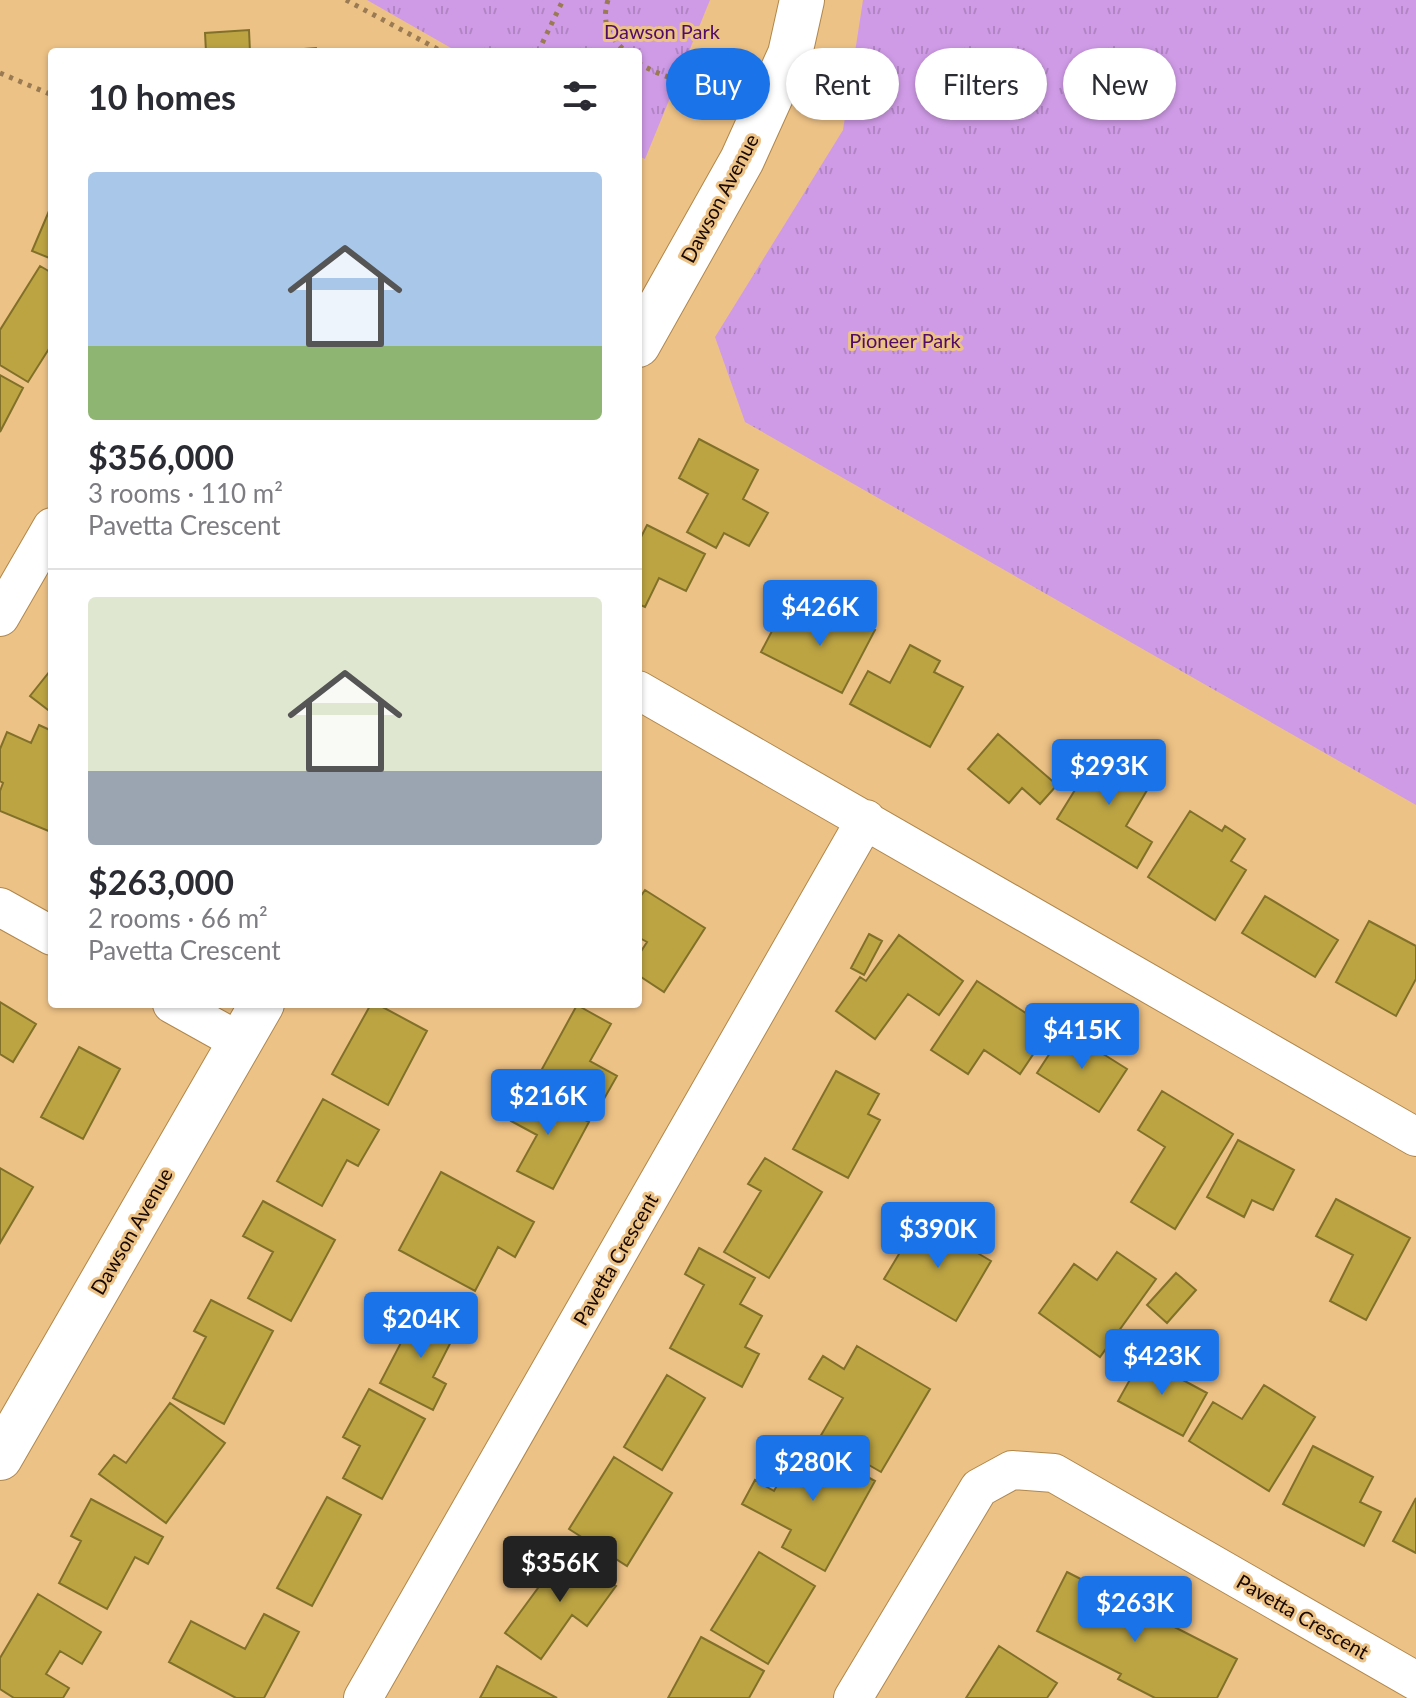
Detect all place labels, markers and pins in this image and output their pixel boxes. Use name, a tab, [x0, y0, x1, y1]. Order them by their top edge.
pin: $426K	[764, 580, 876, 648]
pin: $293K	[1053, 739, 1165, 807]
pin: $415K	[1026, 1003, 1138, 1071]
pin: $216K	[492, 1069, 604, 1137]
pin: $390K	[882, 1202, 994, 1270]
pin: $204K	[365, 1292, 477, 1360]
pin: $423K	[1106, 1329, 1218, 1397]
pin: $280K	[757, 1435, 869, 1503]
pin: $356K	[504, 1536, 616, 1604]
pin: $263K	[1079, 1576, 1191, 1644]

